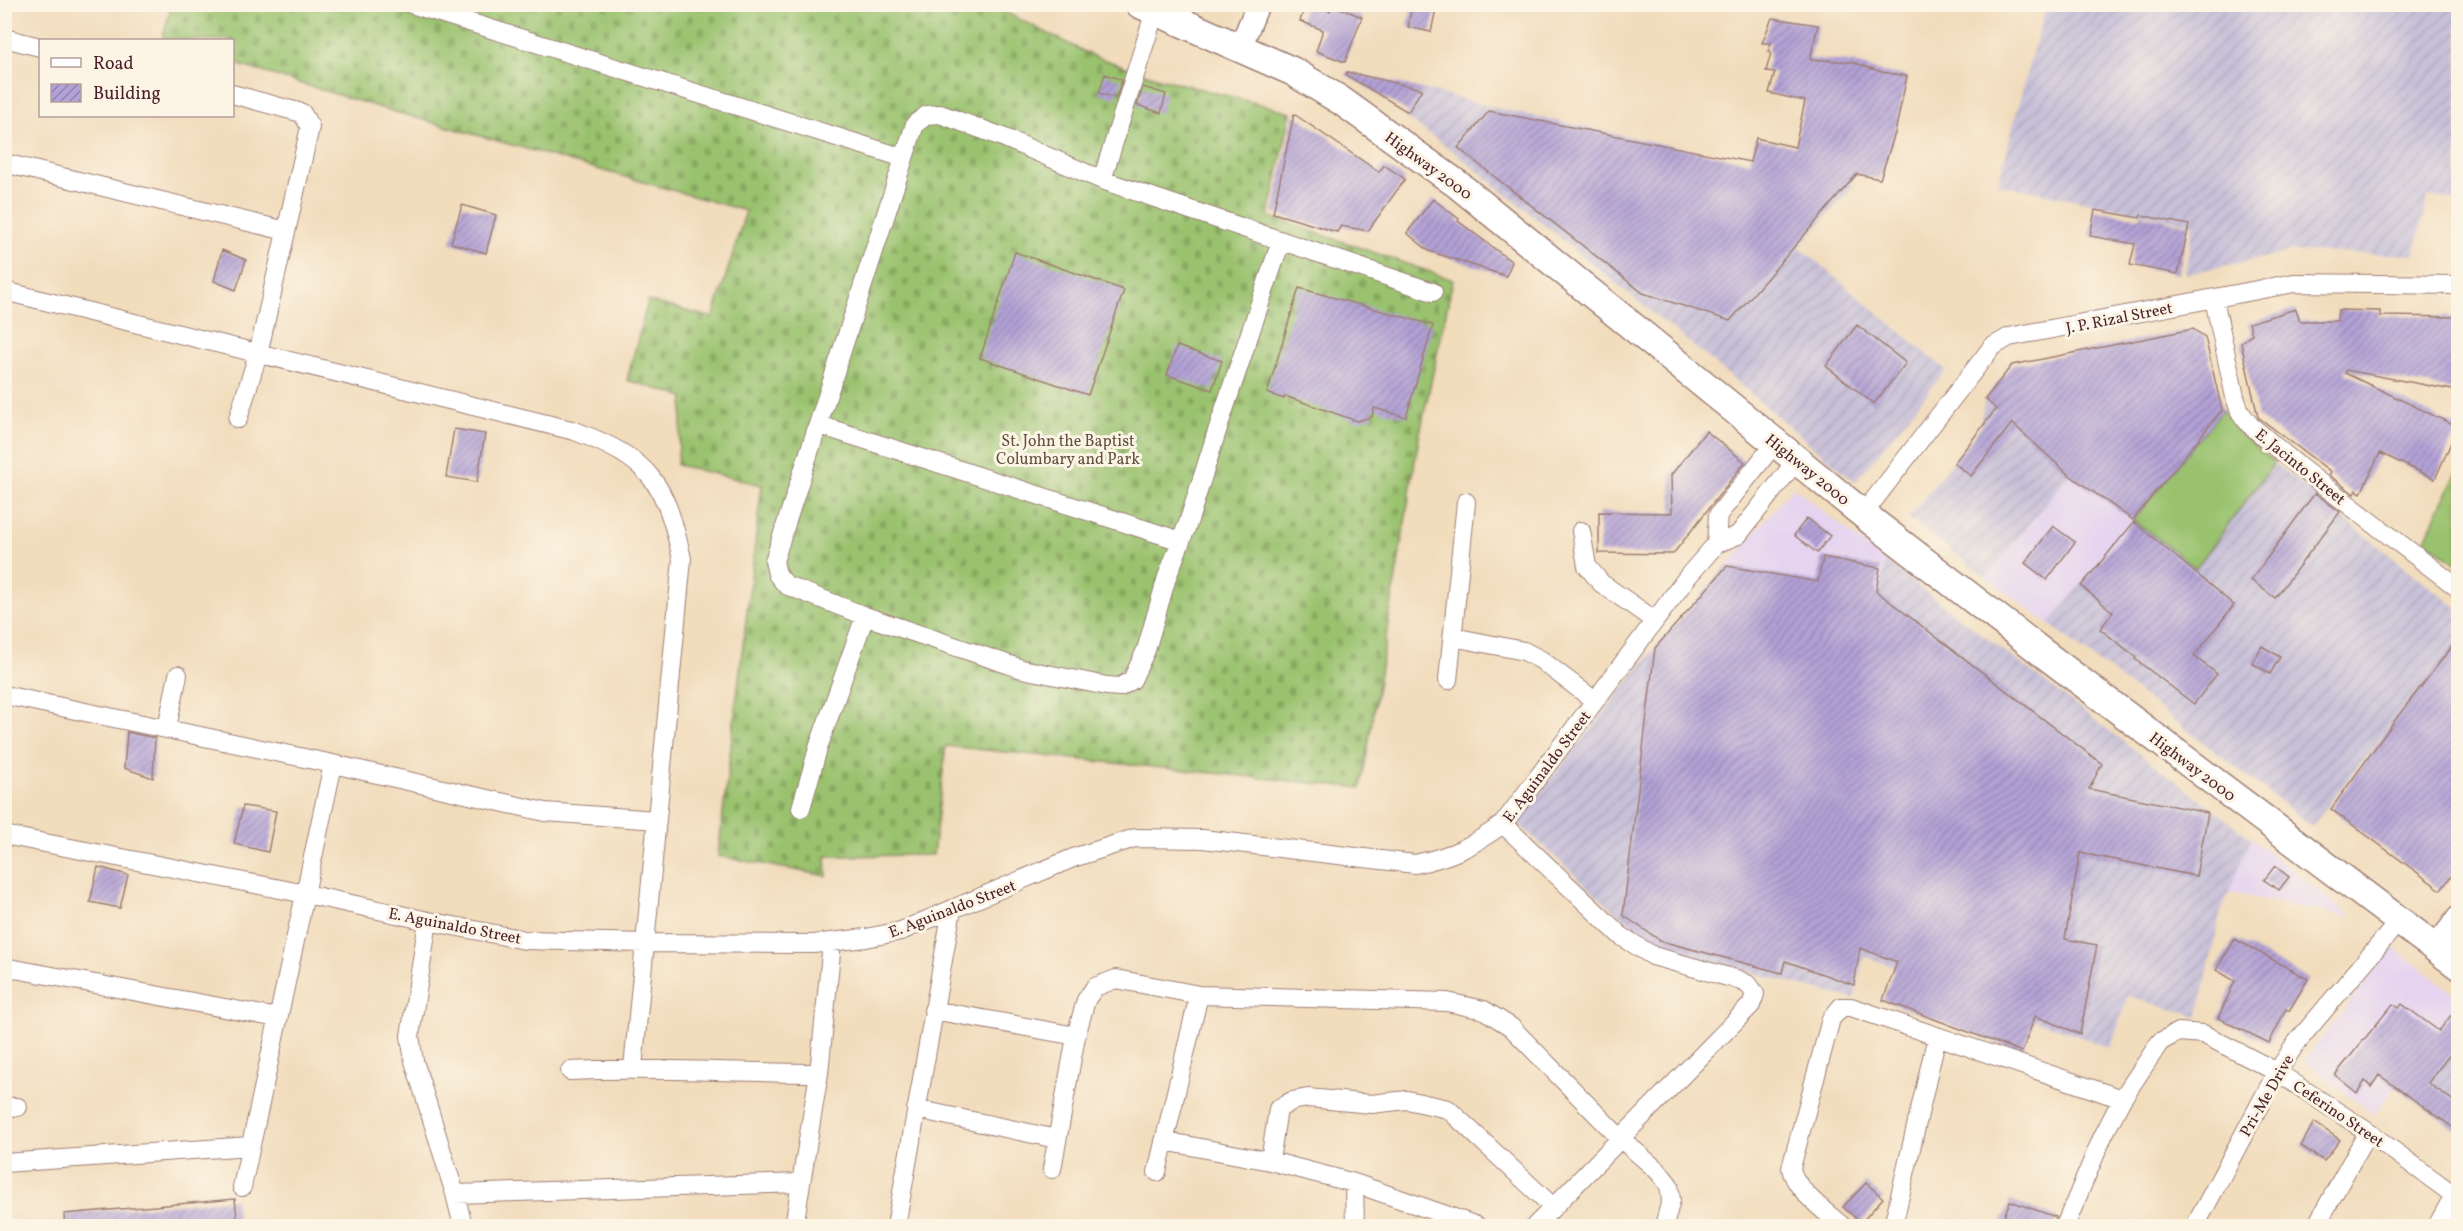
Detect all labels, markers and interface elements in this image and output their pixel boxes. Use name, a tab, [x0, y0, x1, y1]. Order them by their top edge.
legend	[39, 39, 234, 117]
text: Road	[93, 52, 134, 77]
text: Building	[93, 82, 161, 107]
street label: Highway 2000	[1380, 127, 1476, 206]
street label: J. P. Rizal Street	[2064, 298, 2175, 340]
street label: E. Jacinto Street	[2250, 424, 2350, 511]
street label: Highway 2000	[1760, 430, 1854, 512]
park label: St. John the Baptist Columbary and Park	[996, 431, 1140, 471]
street label: E. Aguinaldo Street	[1498, 706, 1597, 828]
street label: Highway 2000	[2144, 728, 2240, 807]
street label: E. Aguinaldo Street	[886, 875, 1020, 944]
street label: E. Aguinaldo Street	[386, 903, 523, 951]
street label: Pri-Me Drive	[2235, 1051, 2300, 1141]
street label: Ceferino Street	[2288, 1076, 2388, 1154]

